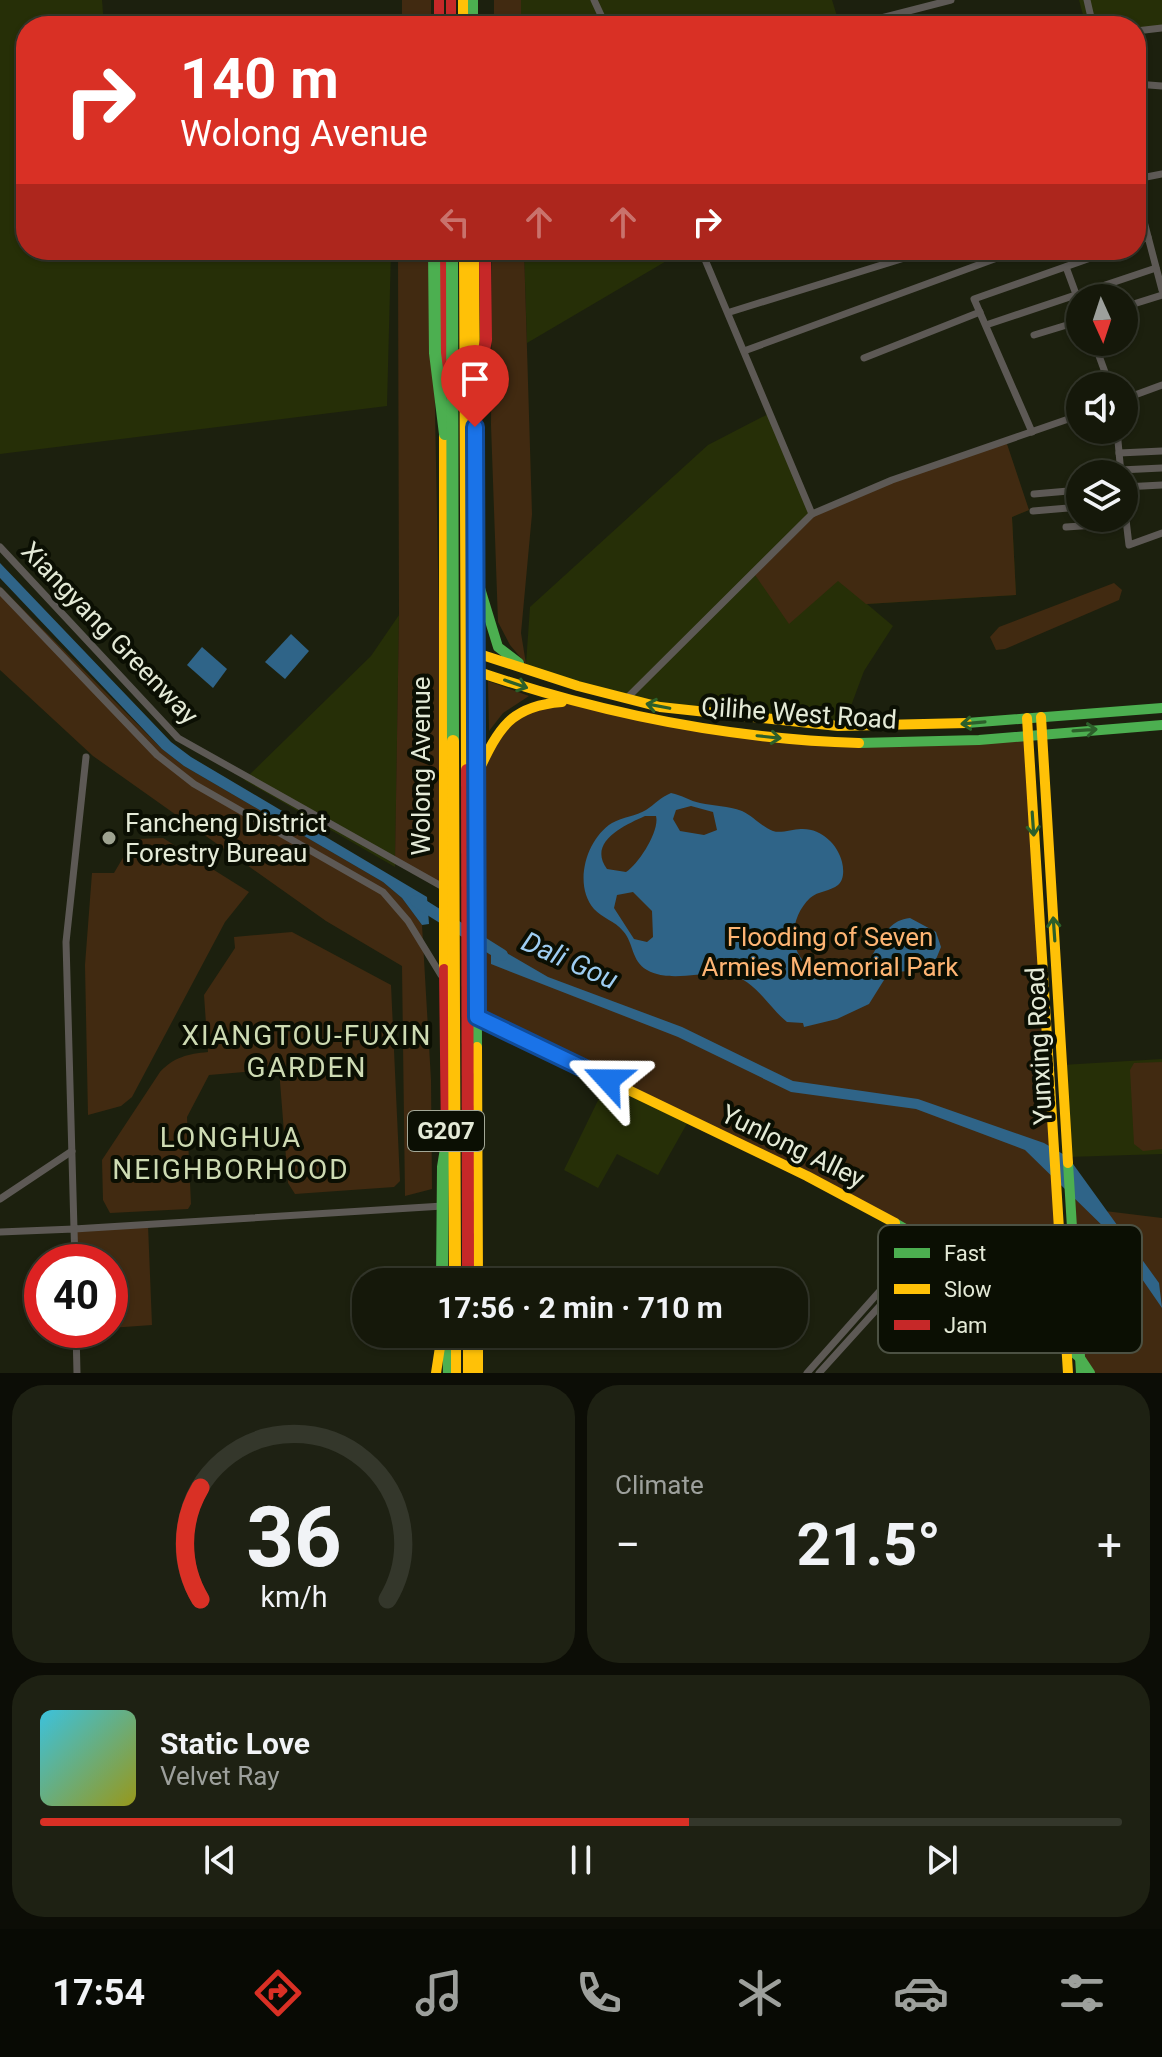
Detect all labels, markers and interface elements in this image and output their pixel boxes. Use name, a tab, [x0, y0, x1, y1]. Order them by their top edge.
text: 140 m	[180, 46, 339, 112]
icon: right	[48, 48, 152, 152]
text: Wolong Avenue	[180, 113, 428, 155]
icon: left	[433, 200, 477, 244]
icon: ahead	[517, 200, 561, 244]
icon: ahead	[601, 200, 645, 244]
icon: right	[685, 200, 729, 244]
north arrow	[1066, 284, 1138, 356]
map controls	[1066, 284, 1138, 532]
pin	[441, 345, 509, 427]
icon: arrive	[453, 357, 497, 401]
button: sound	[1066, 372, 1138, 444]
button: layers	[1066, 460, 1138, 532]
street label: Xiangyang Greenway	[15, 536, 205, 730]
street label: Wolong Avenue	[406, 676, 436, 856]
one-way arrow	[502, 677, 528, 692]
street label: Qilihe West Road	[700, 691, 898, 735]
one-way arrow	[646, 698, 671, 713]
one-way arrow	[960, 716, 987, 731]
one-way arrow	[1071, 722, 1098, 737]
one-way arrow	[755, 730, 782, 745]
place label: Fancheng District Forestry Bureau	[125, 808, 327, 868]
one-way arrow	[1026, 810, 1041, 837]
marker: Fancheng District Forestry Bureau	[100, 829, 118, 847]
one-way arrow	[1046, 916, 1061, 943]
park label: Flooding of Seven Armies Memorial Park	[701, 922, 959, 982]
water label: Dali Gou	[517, 925, 623, 996]
street label: Yunxing Road	[1020, 966, 1058, 1126]
district label: XIANGTOU-FUXIN GARDEN	[182, 1019, 433, 1084]
position arrow	[566, 1038, 650, 1122]
street label: Yunlong Alley	[716, 1098, 870, 1194]
road number: G207	[408, 1111, 484, 1151]
district label: LONGHUA NEIGHBORHOOD	[112, 1121, 350, 1186]
legend	[878, 1225, 1142, 1353]
text: Fast	[944, 1241, 986, 1266]
speed limit sign: 40	[24, 1244, 128, 1348]
text: Slow	[944, 1277, 992, 1302]
text: 17:56 · 2 min · 710 m	[437, 1290, 723, 1325]
text: Jam	[944, 1313, 987, 1338]
text: Climate	[615, 1470, 704, 1500]
text: 36	[246, 1489, 341, 1586]
text: 21.5°	[797, 1509, 941, 1580]
text: −	[615, 1519, 640, 1571]
text: +	[1097, 1519, 1122, 1571]
text: km/h	[260, 1580, 327, 1614]
text: Static Love	[160, 1726, 310, 1761]
text: Velvet Ray	[160, 1761, 280, 1791]
icon: previous	[198, 1838, 242, 1882]
icon: pause	[559, 1838, 603, 1882]
icon: next	[920, 1838, 964, 1882]
icon: directions	[250, 1965, 306, 2021]
icon: music	[411, 1965, 467, 2021]
icon: phone	[571, 1965, 627, 2021]
icon: climate	[732, 1965, 788, 2021]
icon: car	[893, 1965, 949, 2021]
icon: filters	[1054, 1965, 1110, 2021]
text: 17:54	[52, 1972, 145, 2014]

